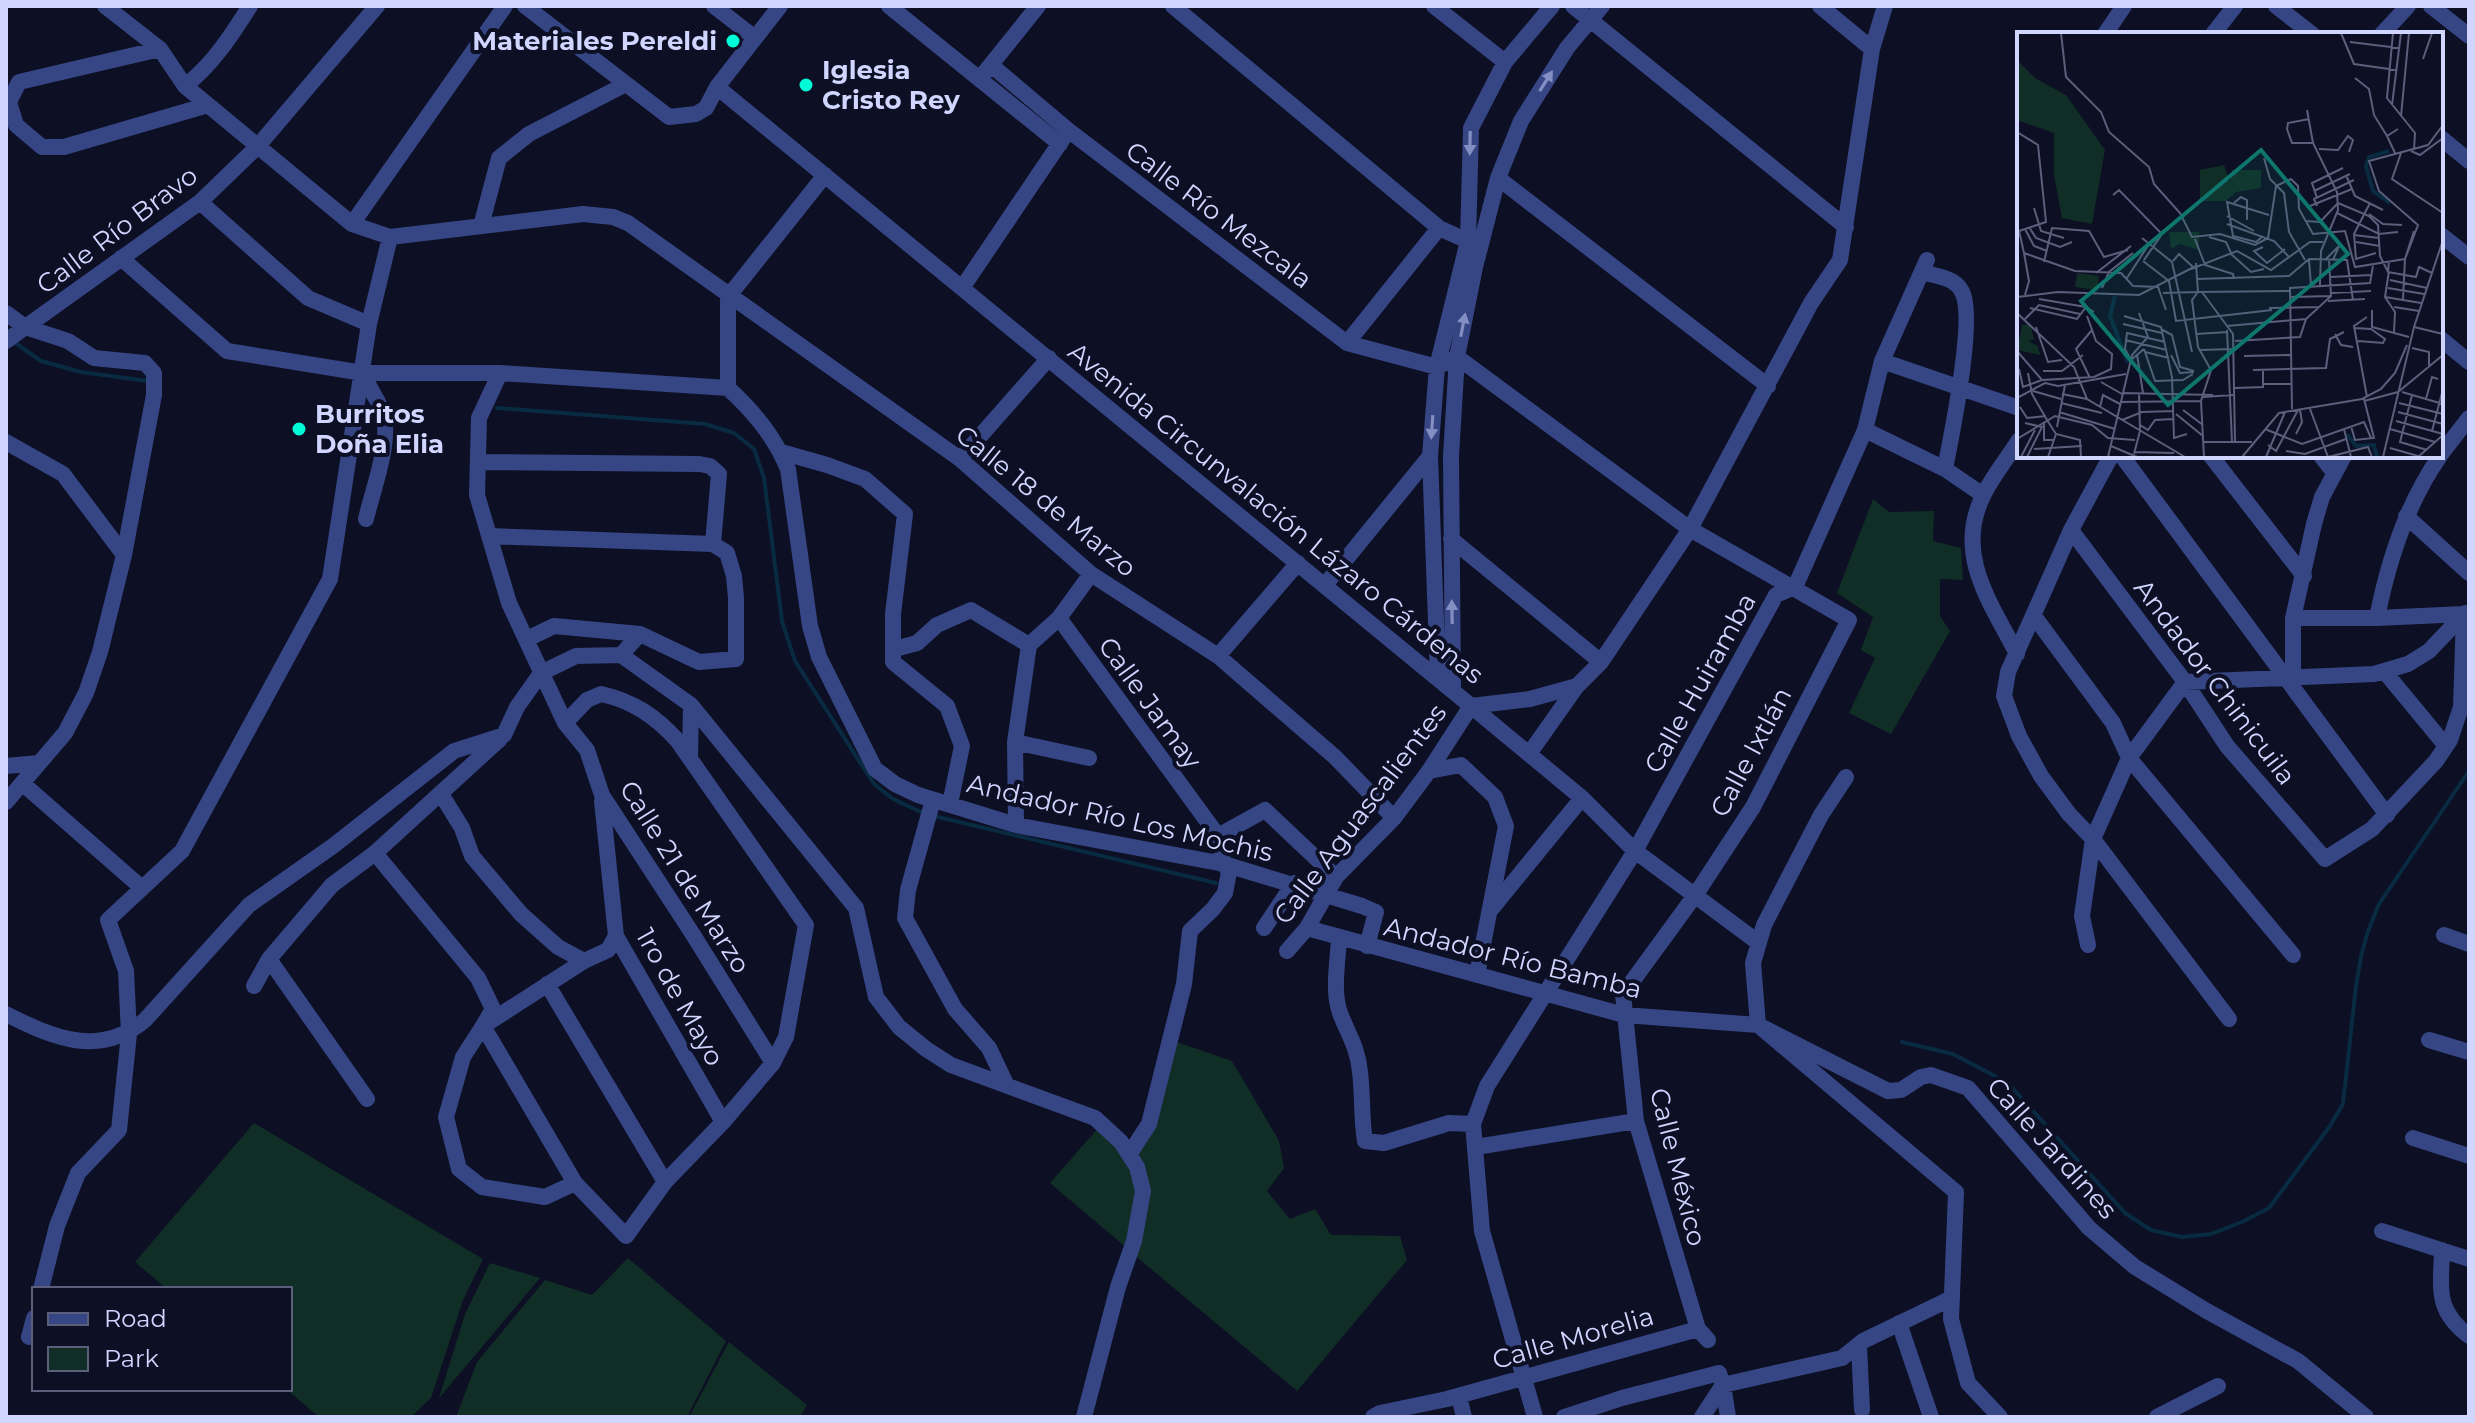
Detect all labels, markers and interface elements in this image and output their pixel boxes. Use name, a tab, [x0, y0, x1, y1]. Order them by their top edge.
place label: Materiales Pereldi	[472, 25, 717, 57]
marker: Materiales Pereldi	[724, 32, 742, 50]
inset map	[2017, 32, 2443, 458]
place label: Iglesia Cristo Rey	[822, 54, 960, 116]
one-way arrow	[1539, 70, 1554, 91]
marker: Iglesia Cristo Rey	[797, 76, 815, 94]
one-way arrow	[1464, 131, 1477, 156]
street label: Calle Río Mezcala	[1120, 135, 1318, 295]
street label: Calle Río Bravo	[30, 159, 204, 301]
one-way arrow	[1458, 312, 1470, 337]
street label: Avenida Circunvalación Lázaro Cárdenas	[1062, 335, 1490, 691]
place label: Burritos Doña Elia	[315, 398, 444, 460]
one-way arrow	[1425, 415, 1438, 440]
street label: Calle 18 de Marzo	[949, 418, 1143, 584]
marker: Burritos Doña Elia	[290, 420, 308, 438]
street label: Andador Chinicuila	[2127, 573, 2303, 791]
street label: Calle Huiramba	[1637, 587, 1763, 779]
one-way arrow	[1446, 599, 1458, 624]
street label: Calle Jamay	[1092, 631, 1209, 776]
street label: Calle Ixtlán	[1703, 682, 1799, 822]
street label: Calle Aguascalientes	[1267, 698, 1453, 930]
street label: Andador Río Los Mochis	[964, 767, 1276, 869]
street label: Calle 21 de Marzo	[613, 775, 757, 979]
street label: Andador Río Bamba	[1381, 910, 1645, 1006]
street label: 1ro de Mayo	[629, 923, 731, 1071]
street label: Calle Jardines	[1980, 1071, 2124, 1225]
street label: Calle México	[1643, 1085, 1713, 1249]
legend	[32, 1287, 292, 1391]
street label: Calle Morelia	[1489, 1300, 1657, 1376]
text: Road	[104, 1304, 167, 1333]
text: Park	[104, 1344, 159, 1373]

